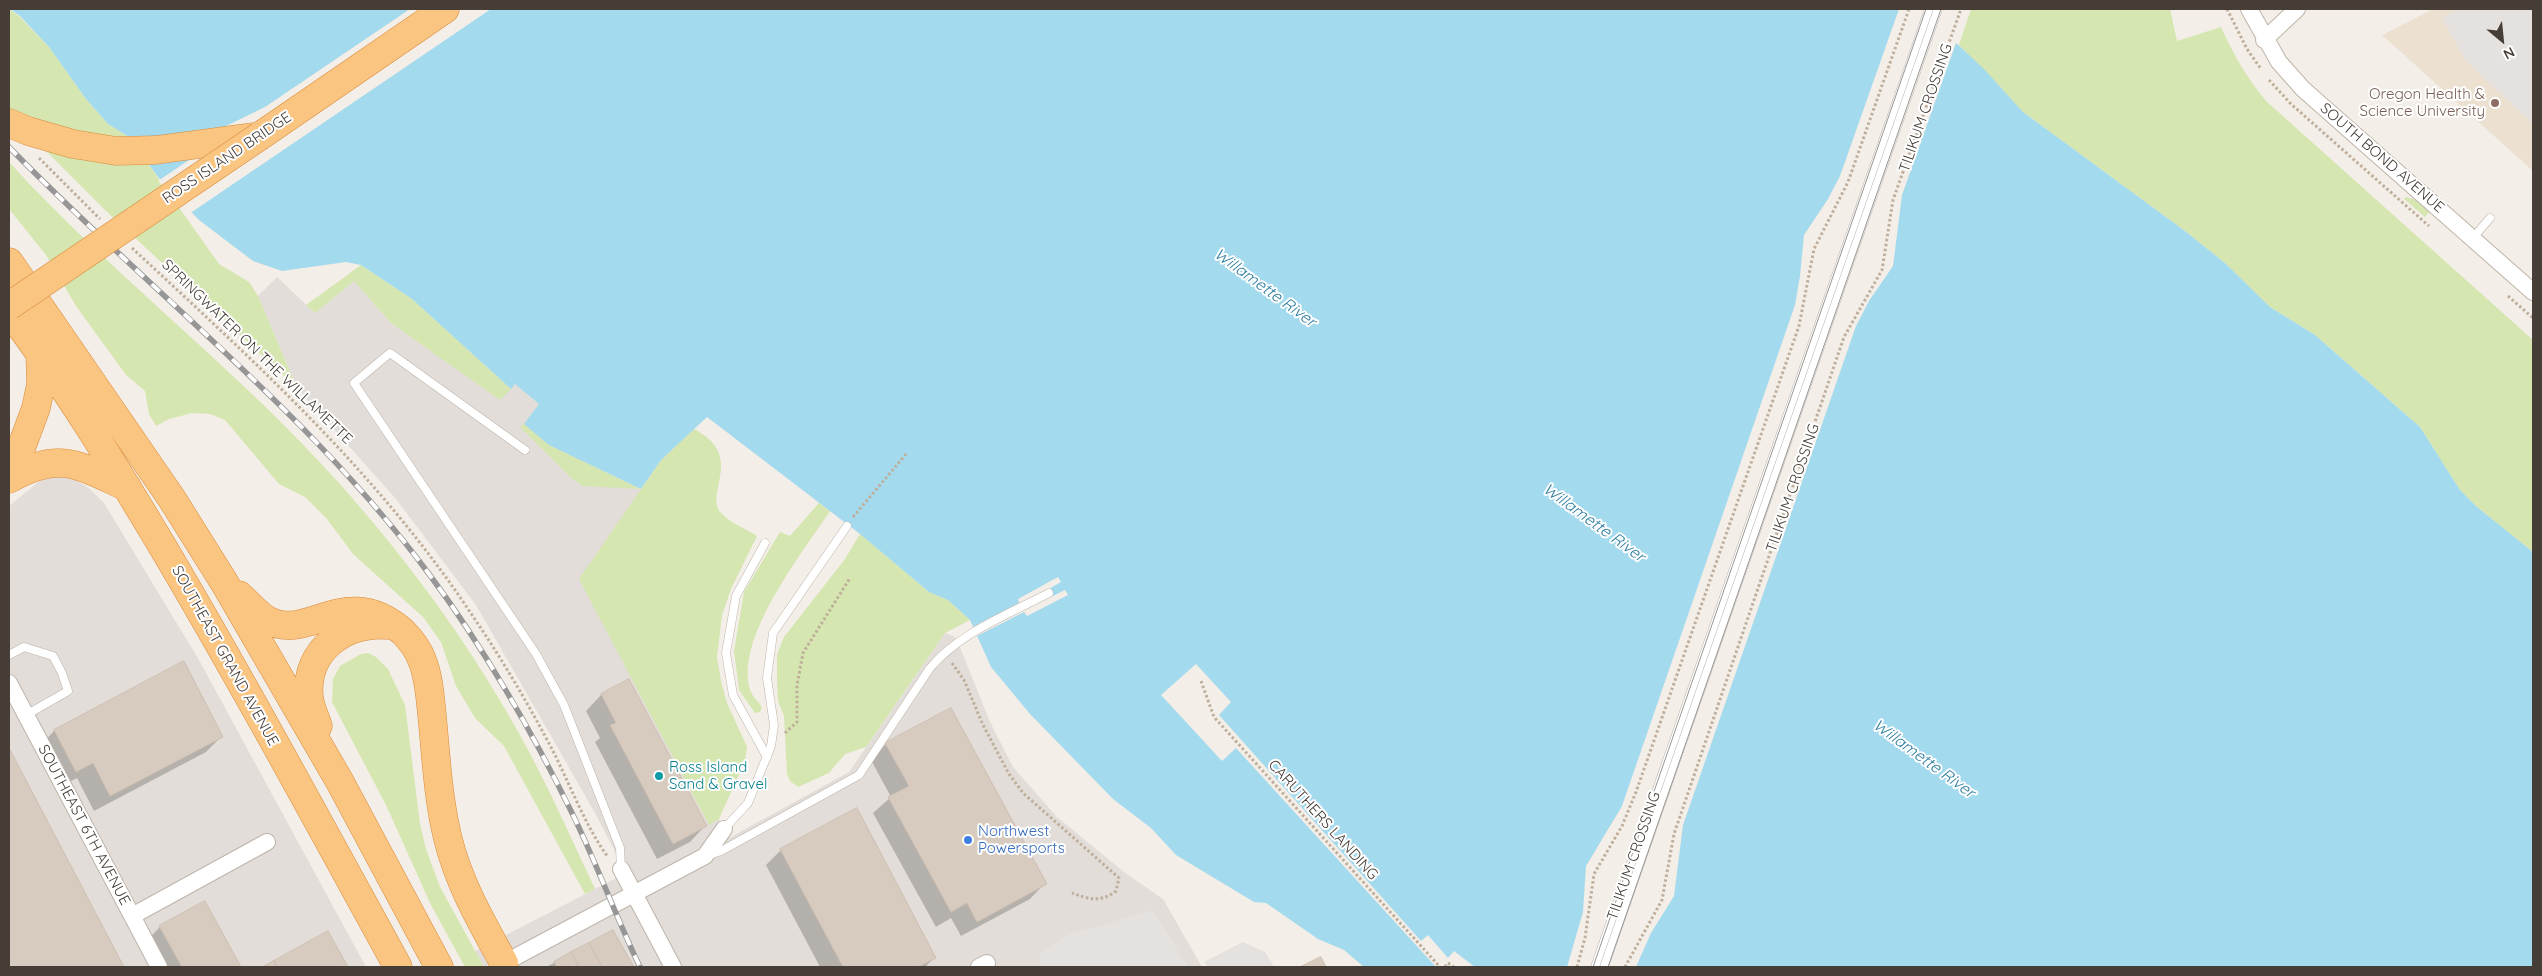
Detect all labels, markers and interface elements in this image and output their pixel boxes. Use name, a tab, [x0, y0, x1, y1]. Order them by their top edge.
north arrow	[2477, 15, 2527, 65]
street label: TILIKUM CROSSING	[1896, 41, 1956, 175]
text: N	[2500, 43, 2518, 64]
place label: Oregon Health & Science University	[2360, 85, 2485, 120]
marker: Oregon Health & Science University	[2489, 97, 2501, 109]
street label: SOUTH BOND AVENUE	[2316, 99, 2448, 217]
street label: ROSS ISLAND BRIDGE	[159, 108, 295, 208]
water label: Willamette River	[1210, 245, 1320, 331]
street label: SPRINGWATER ON THE WILLAMETTE	[158, 256, 356, 448]
street label: TILIKUM CROSSING	[1763, 421, 1823, 555]
water label: Willamette River	[1539, 480, 1649, 566]
street label: SOUTHEAST GRAND AVENUE	[168, 563, 282, 749]
water label: Willamette River	[1869, 716, 1979, 802]
street label: SOUTHEAST 6TH AVENUE	[34, 742, 134, 908]
street label: CARUTHERS LANDING	[1264, 756, 1382, 884]
place label: Ross Island Sand & Gravel	[669, 758, 767, 793]
marker: Ross Island Sand & Gravel	[653, 770, 665, 782]
street label: TILIKUM CROSSING	[1604, 789, 1664, 923]
place label: Northwest Powersports	[978, 822, 1065, 857]
marker: Northwest Powersports	[962, 834, 974, 846]

